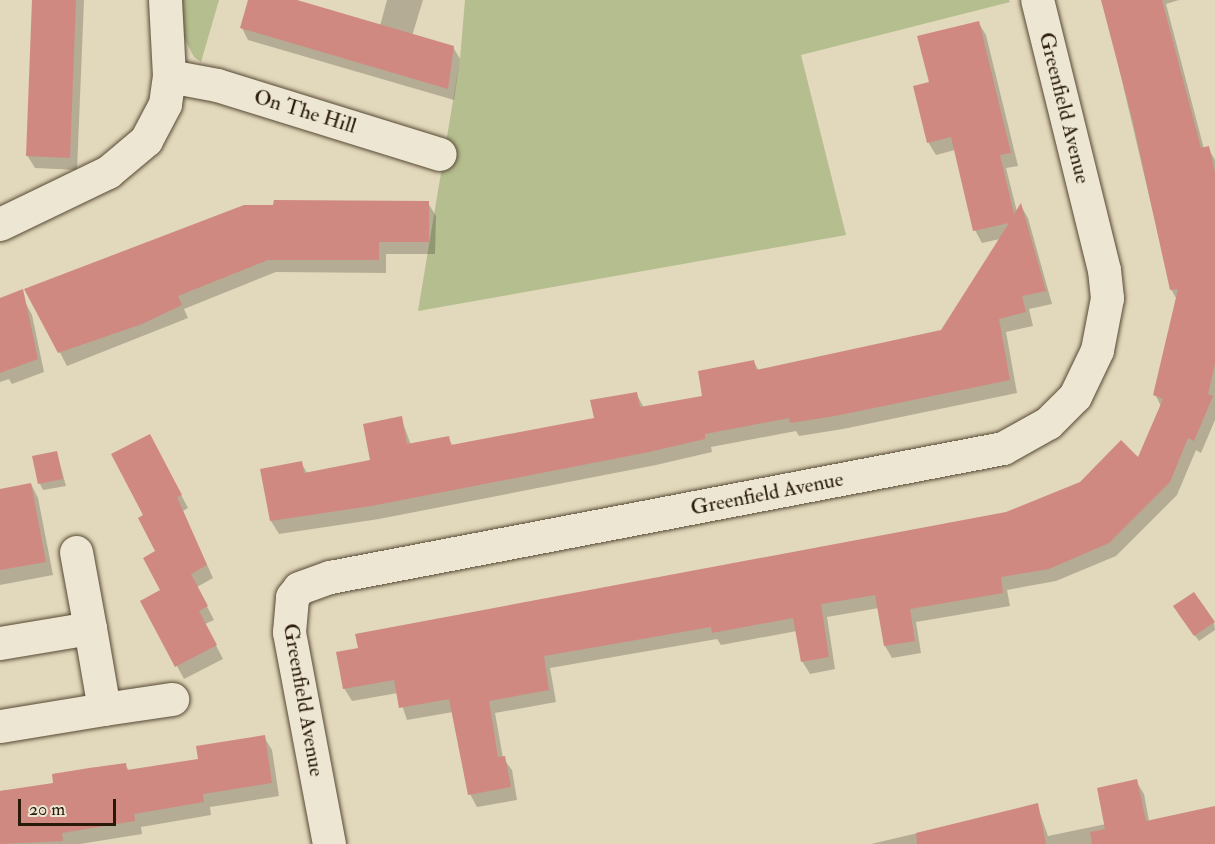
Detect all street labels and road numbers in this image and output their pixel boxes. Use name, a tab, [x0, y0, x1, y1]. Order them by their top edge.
street label: Greenfield Avenue	[1033, 30, 1095, 186]
street label: On The Hill	[251, 84, 359, 140]
street label: Greenfield Avenue	[689, 467, 845, 521]
street label: Greenfield Avenue	[277, 622, 329, 778]

